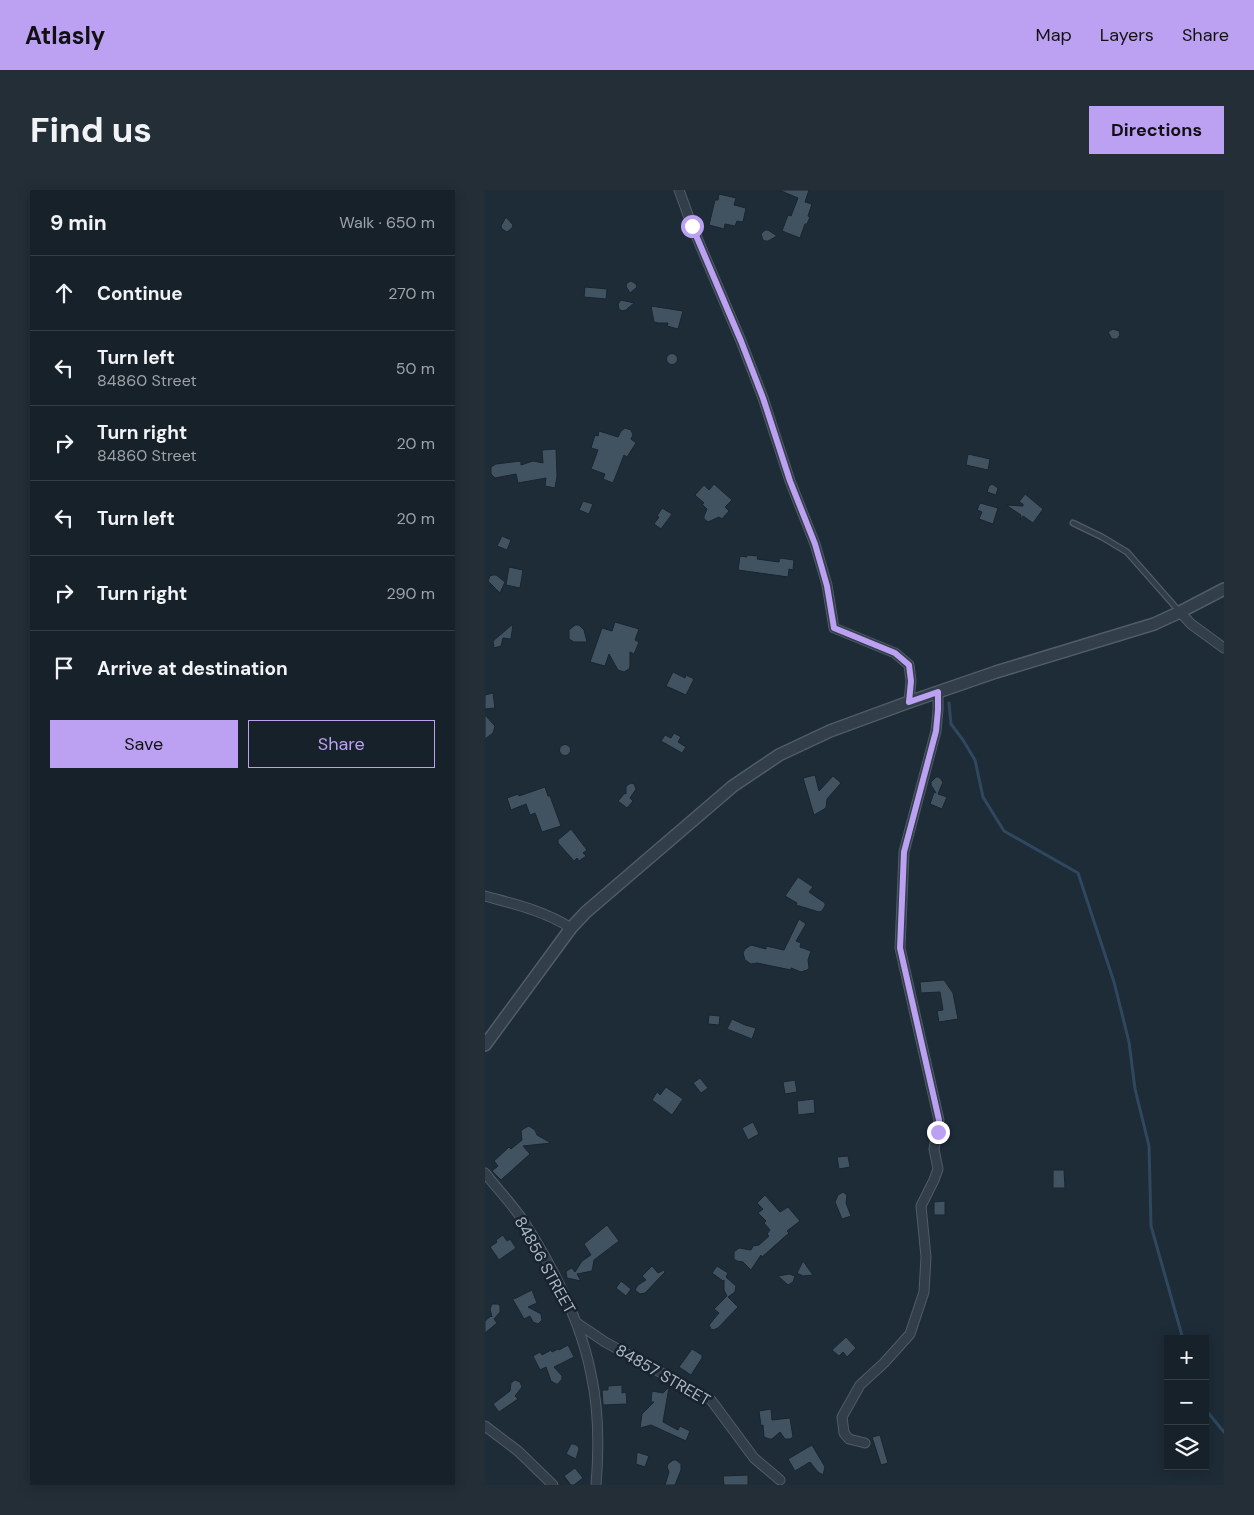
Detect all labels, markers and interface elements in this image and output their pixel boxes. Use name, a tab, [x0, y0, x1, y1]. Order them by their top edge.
text: Atlasly	[25, 20, 105, 51]
text: Map	[1036, 23, 1072, 47]
text: Layers	[1100, 23, 1154, 47]
text: Share	[1182, 23, 1229, 47]
button: Directions	[1089, 106, 1224, 154]
text: Find us	[30, 107, 152, 153]
text: 9 min	[50, 209, 107, 237]
text: Walk · 650 m	[339, 212, 435, 233]
route start	[681, 215, 704, 238]
icon: ahead	[50, 279, 78, 307]
text: Continue	[97, 281, 183, 306]
text: 270 m	[388, 283, 435, 304]
text: Turn left	[97, 345, 175, 370]
icon: left	[50, 354, 78, 382]
text: 50 m	[396, 358, 435, 379]
text: 84860 Street	[97, 370, 197, 391]
text: Turn right	[97, 420, 187, 445]
icon: right	[50, 429, 78, 457]
text: 20 m	[396, 433, 435, 454]
text: 84860 Street	[97, 445, 197, 466]
icon: left	[50, 504, 78, 532]
text: Turn left	[97, 506, 175, 531]
text: 20 m	[396, 508, 435, 529]
icon: right	[50, 579, 78, 607]
text: Turn right	[97, 581, 187, 606]
text: 290 m	[386, 583, 435, 604]
icon: arrive	[50, 654, 78, 682]
text: Arrive at destination	[97, 656, 288, 681]
button: Save	[50, 720, 238, 768]
button: Share	[248, 720, 435, 768]
route end	[927, 1121, 950, 1144]
street label: 84856 STREET	[510, 1213, 580, 1317]
map controls	[1164, 1335, 1209, 1470]
button: +	[1164, 1335, 1209, 1380]
street label: 84857 STREET	[612, 1339, 714, 1411]
button: −	[1164, 1380, 1209, 1425]
button: layers	[1164, 1425, 1209, 1470]

